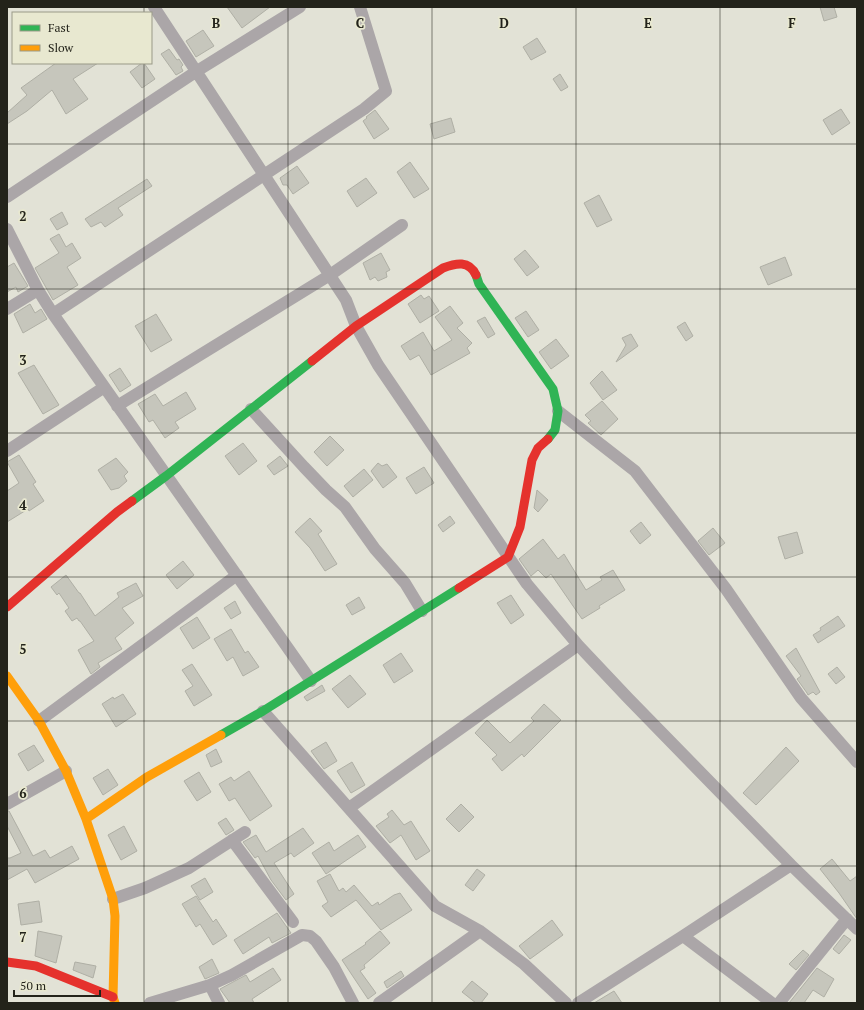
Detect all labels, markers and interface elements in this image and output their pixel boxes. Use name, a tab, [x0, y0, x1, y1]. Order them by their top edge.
legend	[12, 12, 152, 64]
text: B	[212, 14, 220, 32]
text: C	[356, 14, 364, 32]
text: D	[499, 14, 509, 32]
text: E	[644, 14, 652, 32]
text: F	[788, 14, 796, 32]
text: Fast	[48, 20, 71, 35]
text: Slow	[48, 40, 74, 55]
text: 2	[19, 207, 27, 225]
text: 3	[19, 351, 27, 369]
text: 4	[19, 496, 27, 514]
text: 5	[19, 640, 27, 658]
text: 6	[19, 784, 27, 802]
text: 7	[19, 928, 27, 946]
scale bar	[14, 972, 100, 998]
text: 50 m	[20, 978, 47, 993]

